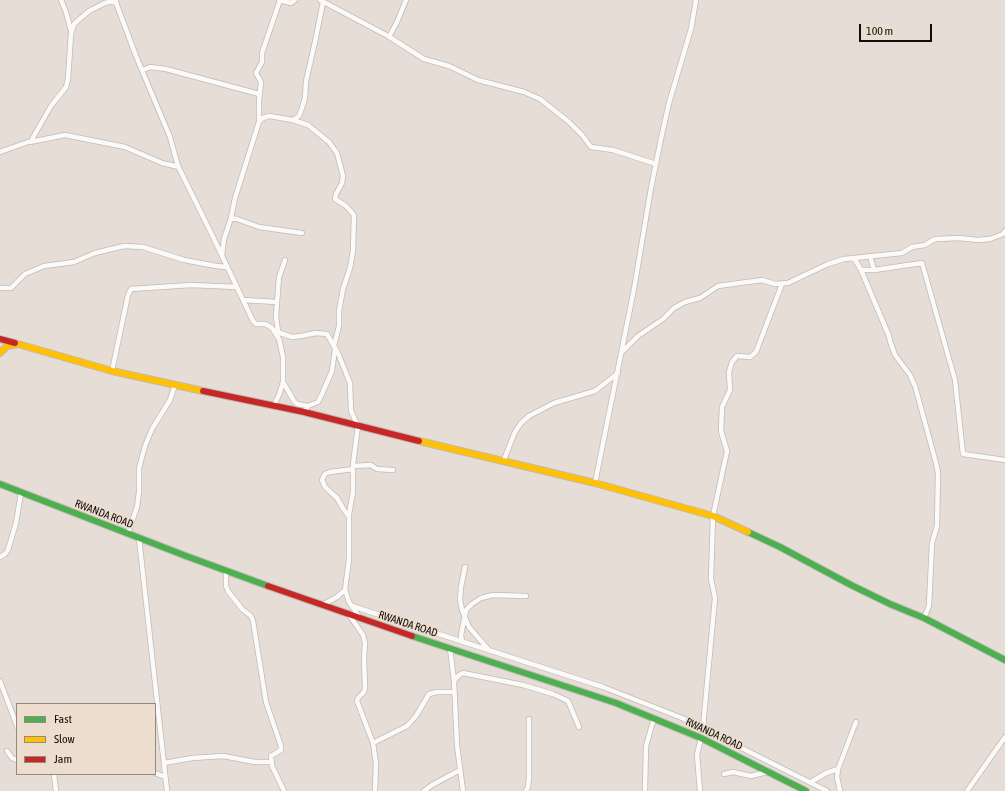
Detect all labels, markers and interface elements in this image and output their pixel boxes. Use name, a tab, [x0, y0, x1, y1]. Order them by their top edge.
scale bar	[861, 16, 934, 42]
text: 100 m	[866, 24, 893, 38]
street label: RWANDA ROAD	[73, 497, 135, 531]
street label: RWANDA ROAD	[377, 608, 439, 640]
legend	[16, 703, 156, 775]
text: Fast	[54, 712, 72, 726]
street label: RWANDA ROAD	[683, 715, 745, 753]
text: Slow	[54, 732, 75, 746]
text: Jam	[54, 752, 72, 766]

